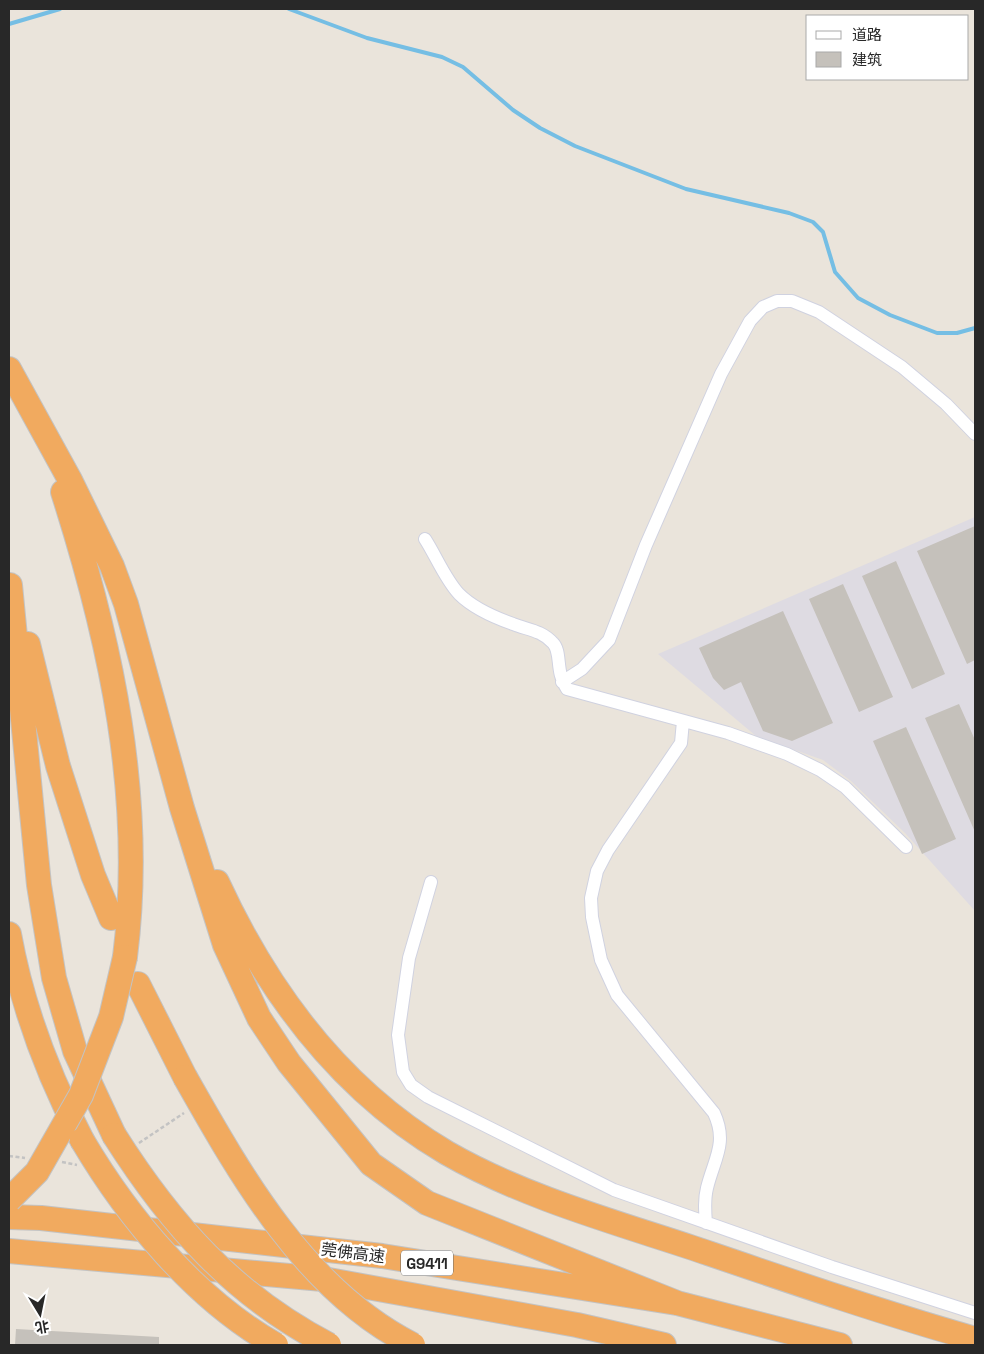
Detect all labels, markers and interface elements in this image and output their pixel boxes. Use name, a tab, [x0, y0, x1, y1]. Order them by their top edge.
legend	[806, 15, 969, 80]
text: 道路	[852, 25, 882, 44]
text: 建筑	[852, 50, 882, 69]
street label: 莞佛高速	[320, 1239, 386, 1267]
road number: G9411	[401, 1250, 453, 1276]
north arrow	[15, 1289, 65, 1339]
text: 北	[34, 1317, 51, 1337]

